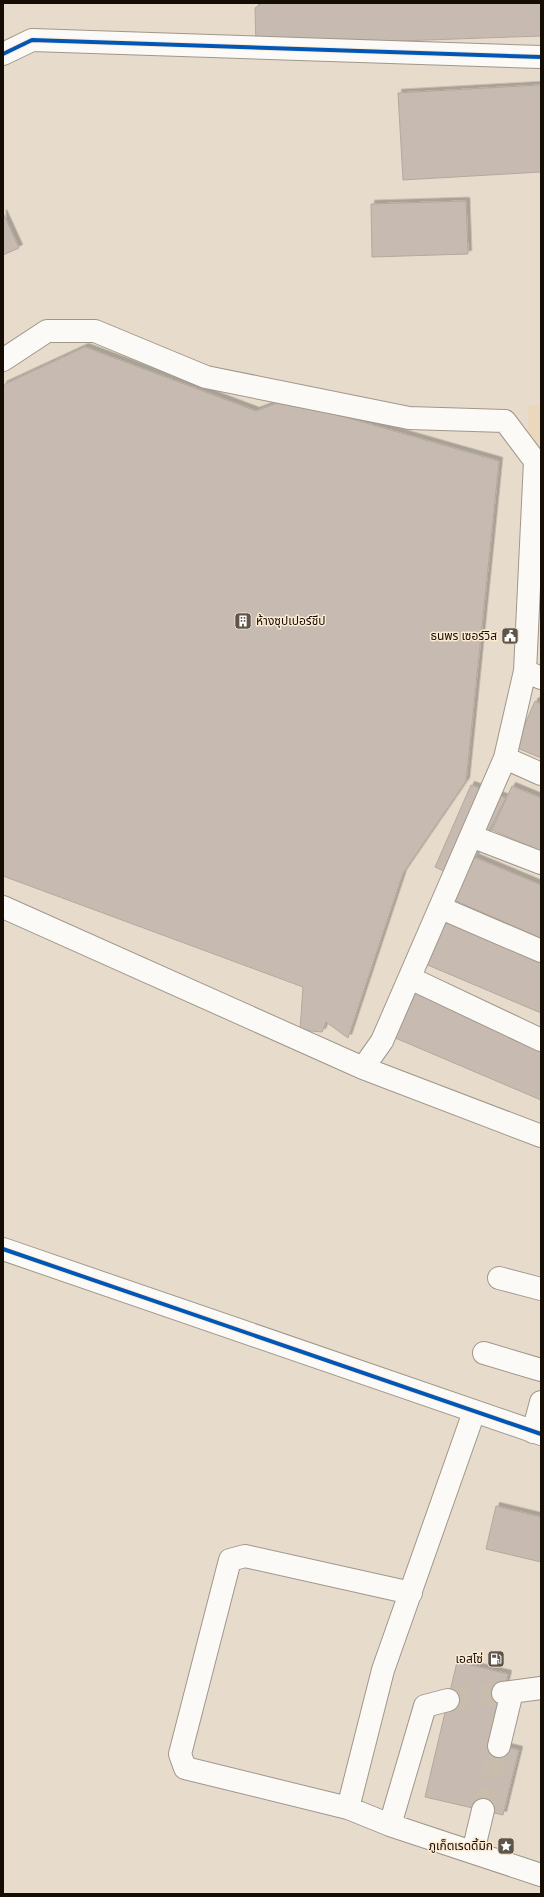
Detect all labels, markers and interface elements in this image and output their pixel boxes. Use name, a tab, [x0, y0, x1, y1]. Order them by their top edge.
building icon: ห้างซุปเปอร์ชีป	[233, 611, 253, 631]
place label: ห้างซุปเปอร์ชีป	[256, 614, 326, 628]
public building icon: ธนพร เซอร์วิส	[500, 626, 520, 646]
place label: ธนพร เซอร์วิส	[430, 629, 497, 643]
fuel station icon: เอสโซ่	[486, 1649, 506, 1669]
place label: เอสโซ่	[456, 1652, 483, 1666]
place icon: ภูเก็ตเรดดี้มิก	[496, 1836, 516, 1856]
place label: ภูเก็ตเรดดี้มิก	[429, 1837, 493, 1853]

